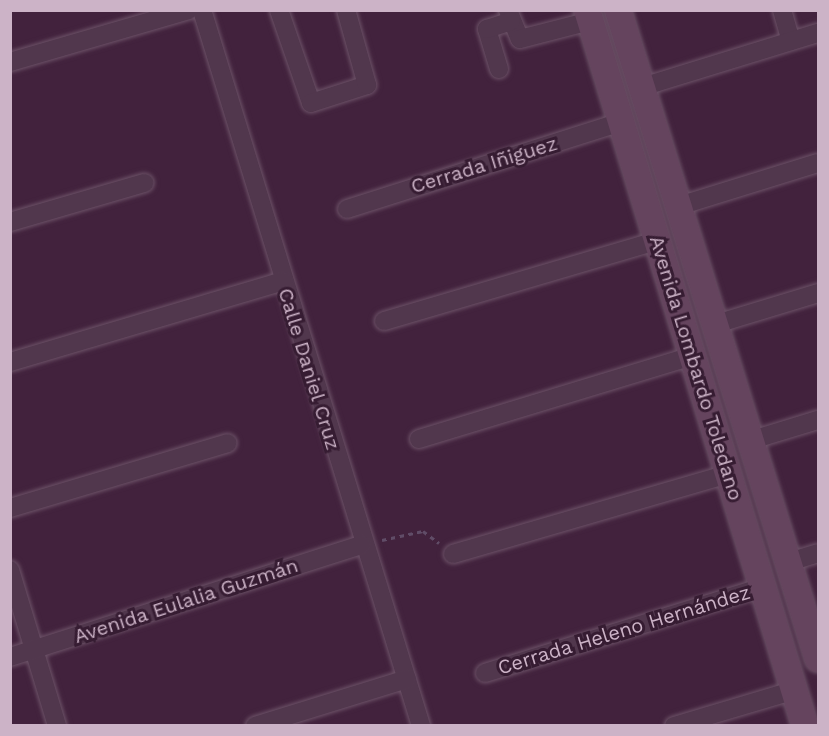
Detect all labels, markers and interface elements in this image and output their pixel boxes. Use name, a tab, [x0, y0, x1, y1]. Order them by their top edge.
street label: Cerrada Iñiguez	[408, 131, 560, 199]
street label: Avenida Lombardo Toledano	[644, 232, 748, 504]
street label: Calle Daniel Cruz	[273, 285, 345, 453]
street label: Avenida Eulalia Guzmán	[71, 553, 301, 649]
street label: Cerrada Heleno Hernández	[495, 580, 753, 680]

